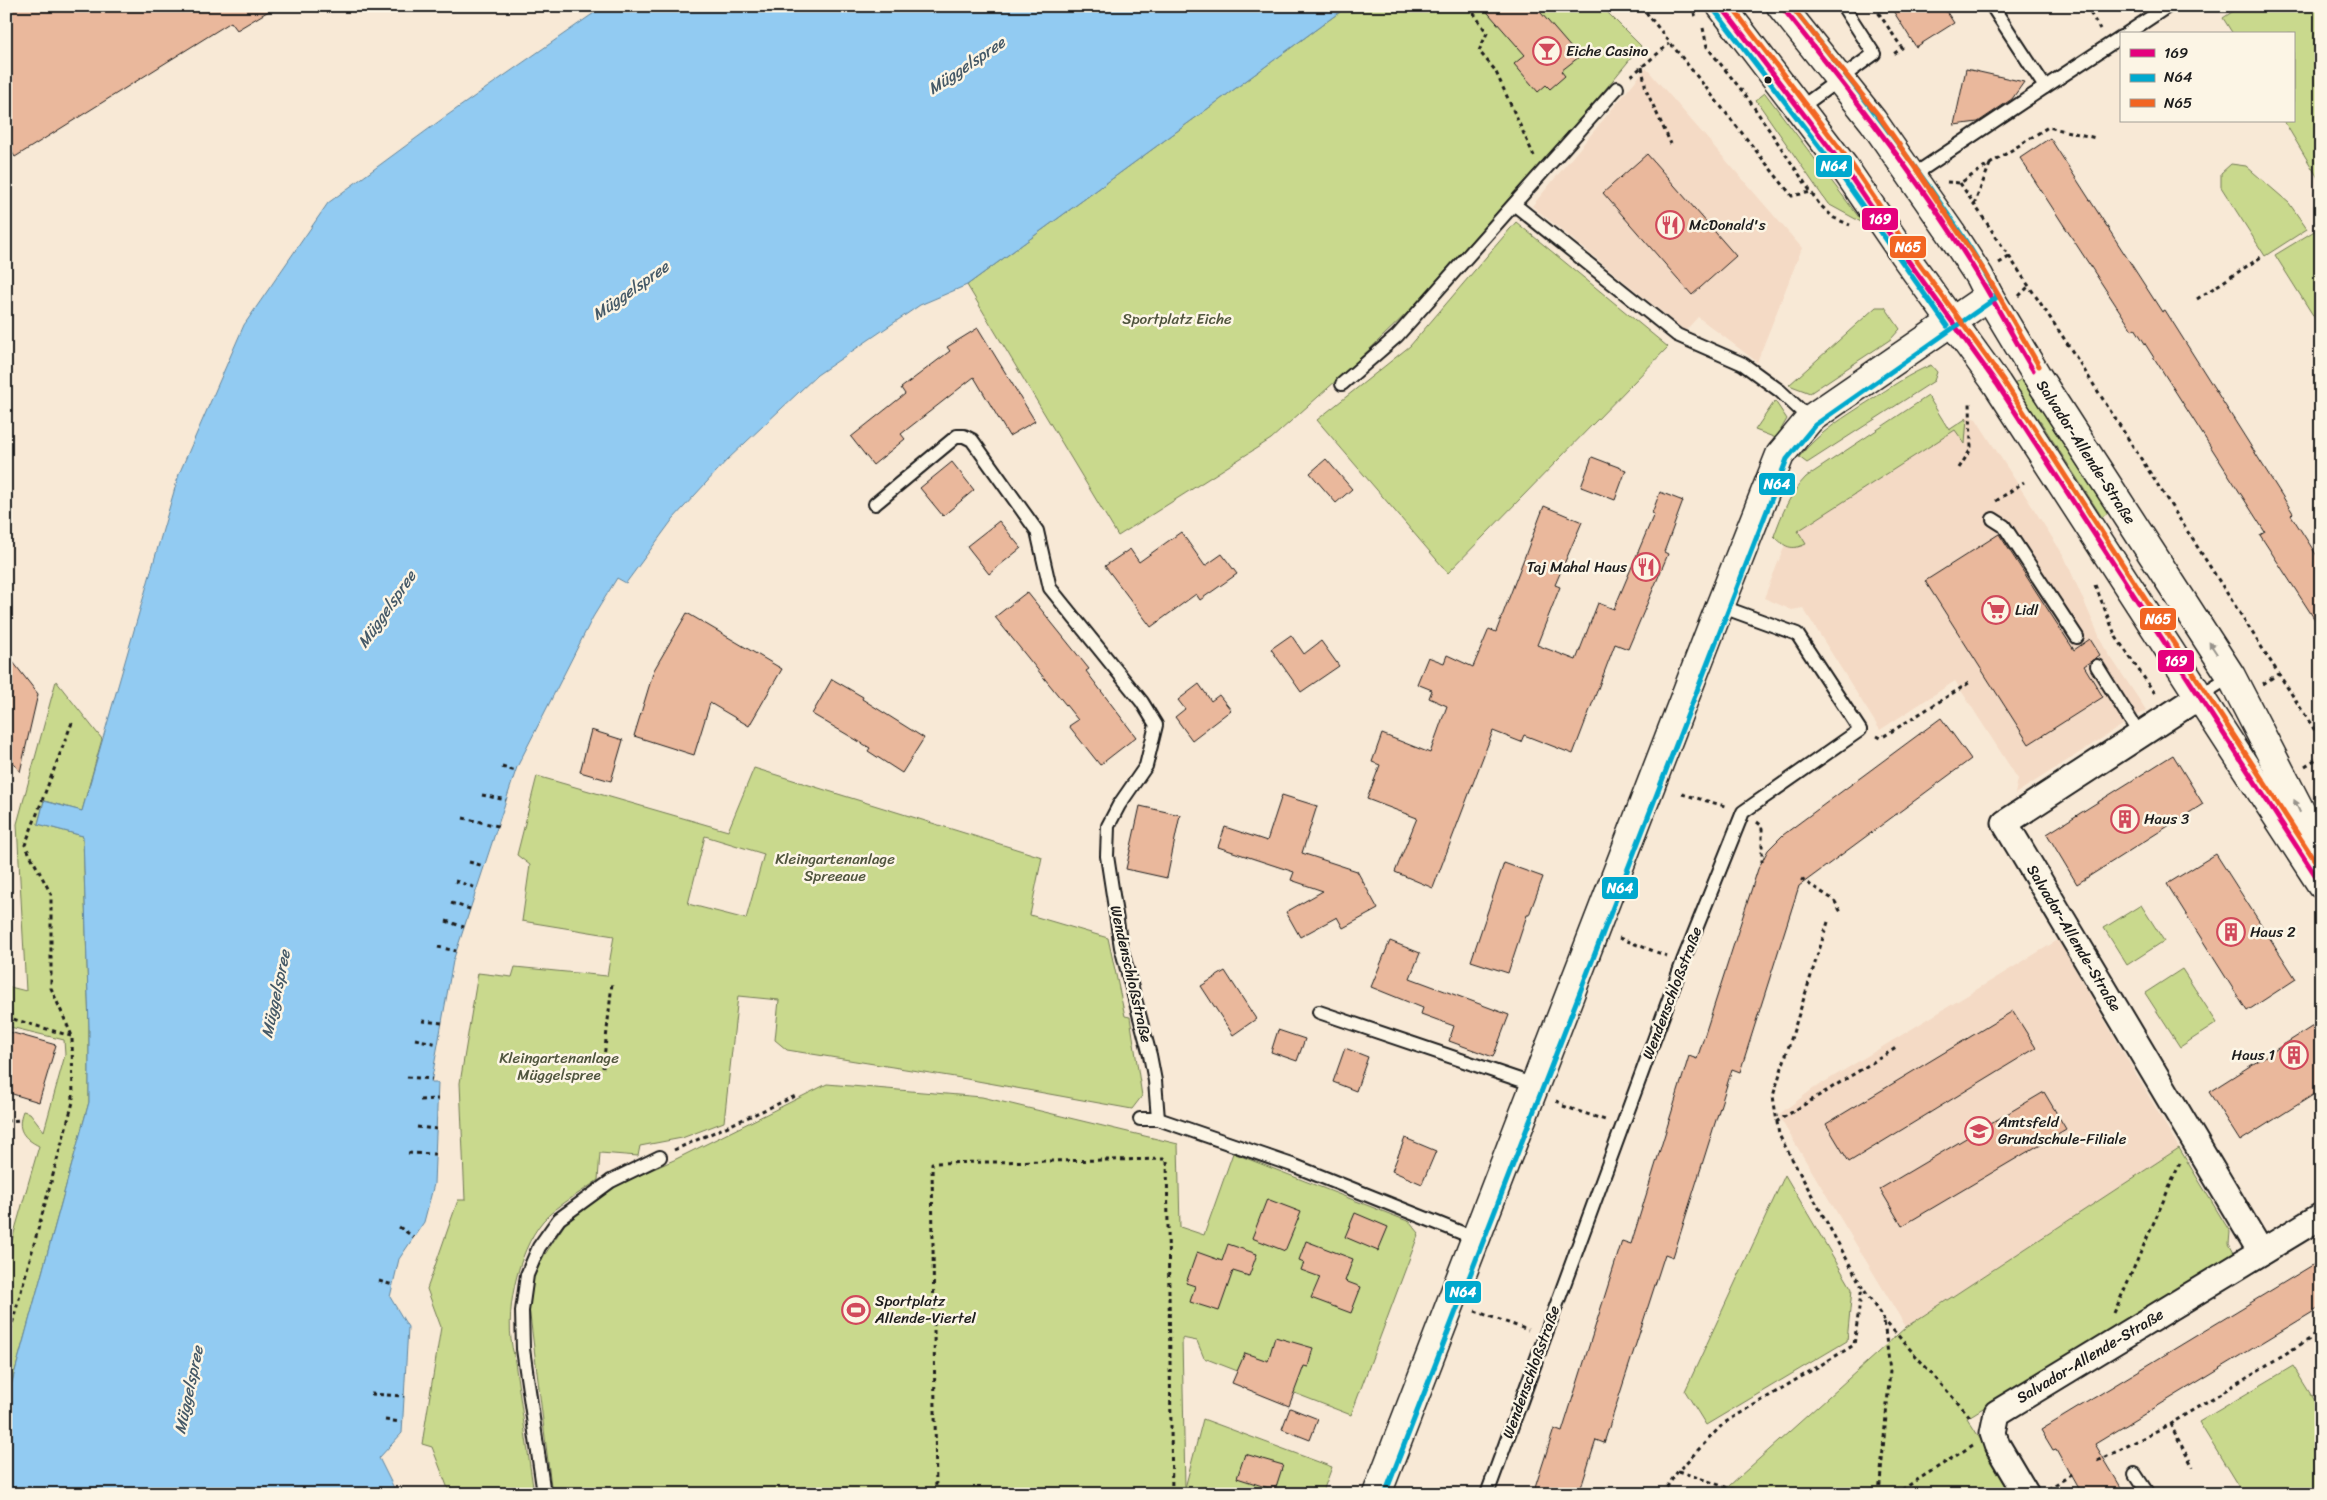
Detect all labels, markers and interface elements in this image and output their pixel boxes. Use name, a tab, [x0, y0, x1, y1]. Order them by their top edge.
water label: Müggelspree	[921, 27, 1013, 102]
legend	[2120, 32, 2294, 122]
bar icon: Eiche Casino	[1532, 36, 1562, 66]
place label: Eiche Casino	[1566, 38, 1649, 64]
text: 169	[2164, 40, 2188, 66]
text: N64	[2164, 64, 2192, 90]
unlabelled marker	[1763, 75, 1773, 85]
text: N65	[2164, 90, 2192, 116]
line badge: N64	[1815, 154, 1853, 178]
text: N64	[1820, 154, 1847, 179]
line badge: 169	[1861, 207, 1899, 231]
text: 169	[1869, 207, 1892, 232]
restaurant icon: McDonald's	[1655, 210, 1685, 240]
place label: McDonald's	[1689, 212, 1766, 238]
line badge: N65	[1889, 235, 1927, 259]
text: N65	[1894, 235, 1922, 260]
water label: Müggelspree	[586, 252, 677, 328]
park label: Sportplatz Eiche	[1122, 306, 1232, 332]
street label: Salvador-Allende-Straße	[2029, 374, 2143, 530]
line badge: N64	[1758, 472, 1796, 496]
text: N64	[1763, 472, 1790, 497]
restaurant icon: Taj Mahal Haus	[1631, 552, 1661, 582]
place label: Taj Mahal Haus	[1527, 554, 1627, 580]
water label: Müggelspree	[349, 563, 425, 654]
supermarket icon: Lidl	[1981, 595, 2011, 625]
place label: Lidl	[2015, 597, 2039, 623]
line badge: N65	[2139, 607, 2177, 631]
text: N65	[2144, 607, 2172, 632]
one-way arrow	[2208, 641, 2217, 654]
line badge: 169	[2157, 649, 2195, 673]
text: 169	[2165, 649, 2188, 674]
one-way arrow	[2293, 799, 2301, 813]
building icon: Haus 3	[2110, 804, 2140, 834]
place label: Haus 3	[2144, 806, 2189, 832]
park label: Kleingartenanlage Spreeaue	[775, 846, 895, 889]
street label: Salvador-Allende-Straße	[2020, 859, 2129, 1017]
line badge: N64	[1601, 876, 1639, 900]
text: N64	[1606, 876, 1633, 901]
street label: Wendenschloßstraße	[1103, 903, 1159, 1045]
building icon: Haus 2	[2216, 917, 2246, 947]
place label: Haus 2	[2250, 919, 2296, 945]
street label: Wendenschloßstraße	[1635, 923, 1709, 1063]
water label: Müggelspree	[252, 945, 299, 1041]
building icon: Haus 1	[2279, 1040, 2309, 1070]
place label: Haus 1	[2232, 1042, 2275, 1068]
park label: Kleingartenanlage Müggelspree	[499, 1045, 619, 1088]
place label: Amtsfeld Grundschule-Filiale	[1997, 1109, 2127, 1152]
school or university icon: Amtsfeld Grundschule-Filiale	[1964, 1116, 1994, 1146]
line badge: N64	[1444, 1280, 1482, 1304]
text: N64	[1449, 1280, 1476, 1305]
place label: Sportplatz Allende-Viertel	[874, 1288, 977, 1331]
sports icon: Sportplatz Allende-Viertel	[841, 1295, 871, 1325]
street label: Wendenschloßstraße	[1495, 1301, 1567, 1442]
street label: Salvador-Allende-Straße	[2011, 1301, 2169, 1410]
water label: Müggelspree	[165, 1341, 212, 1437]

